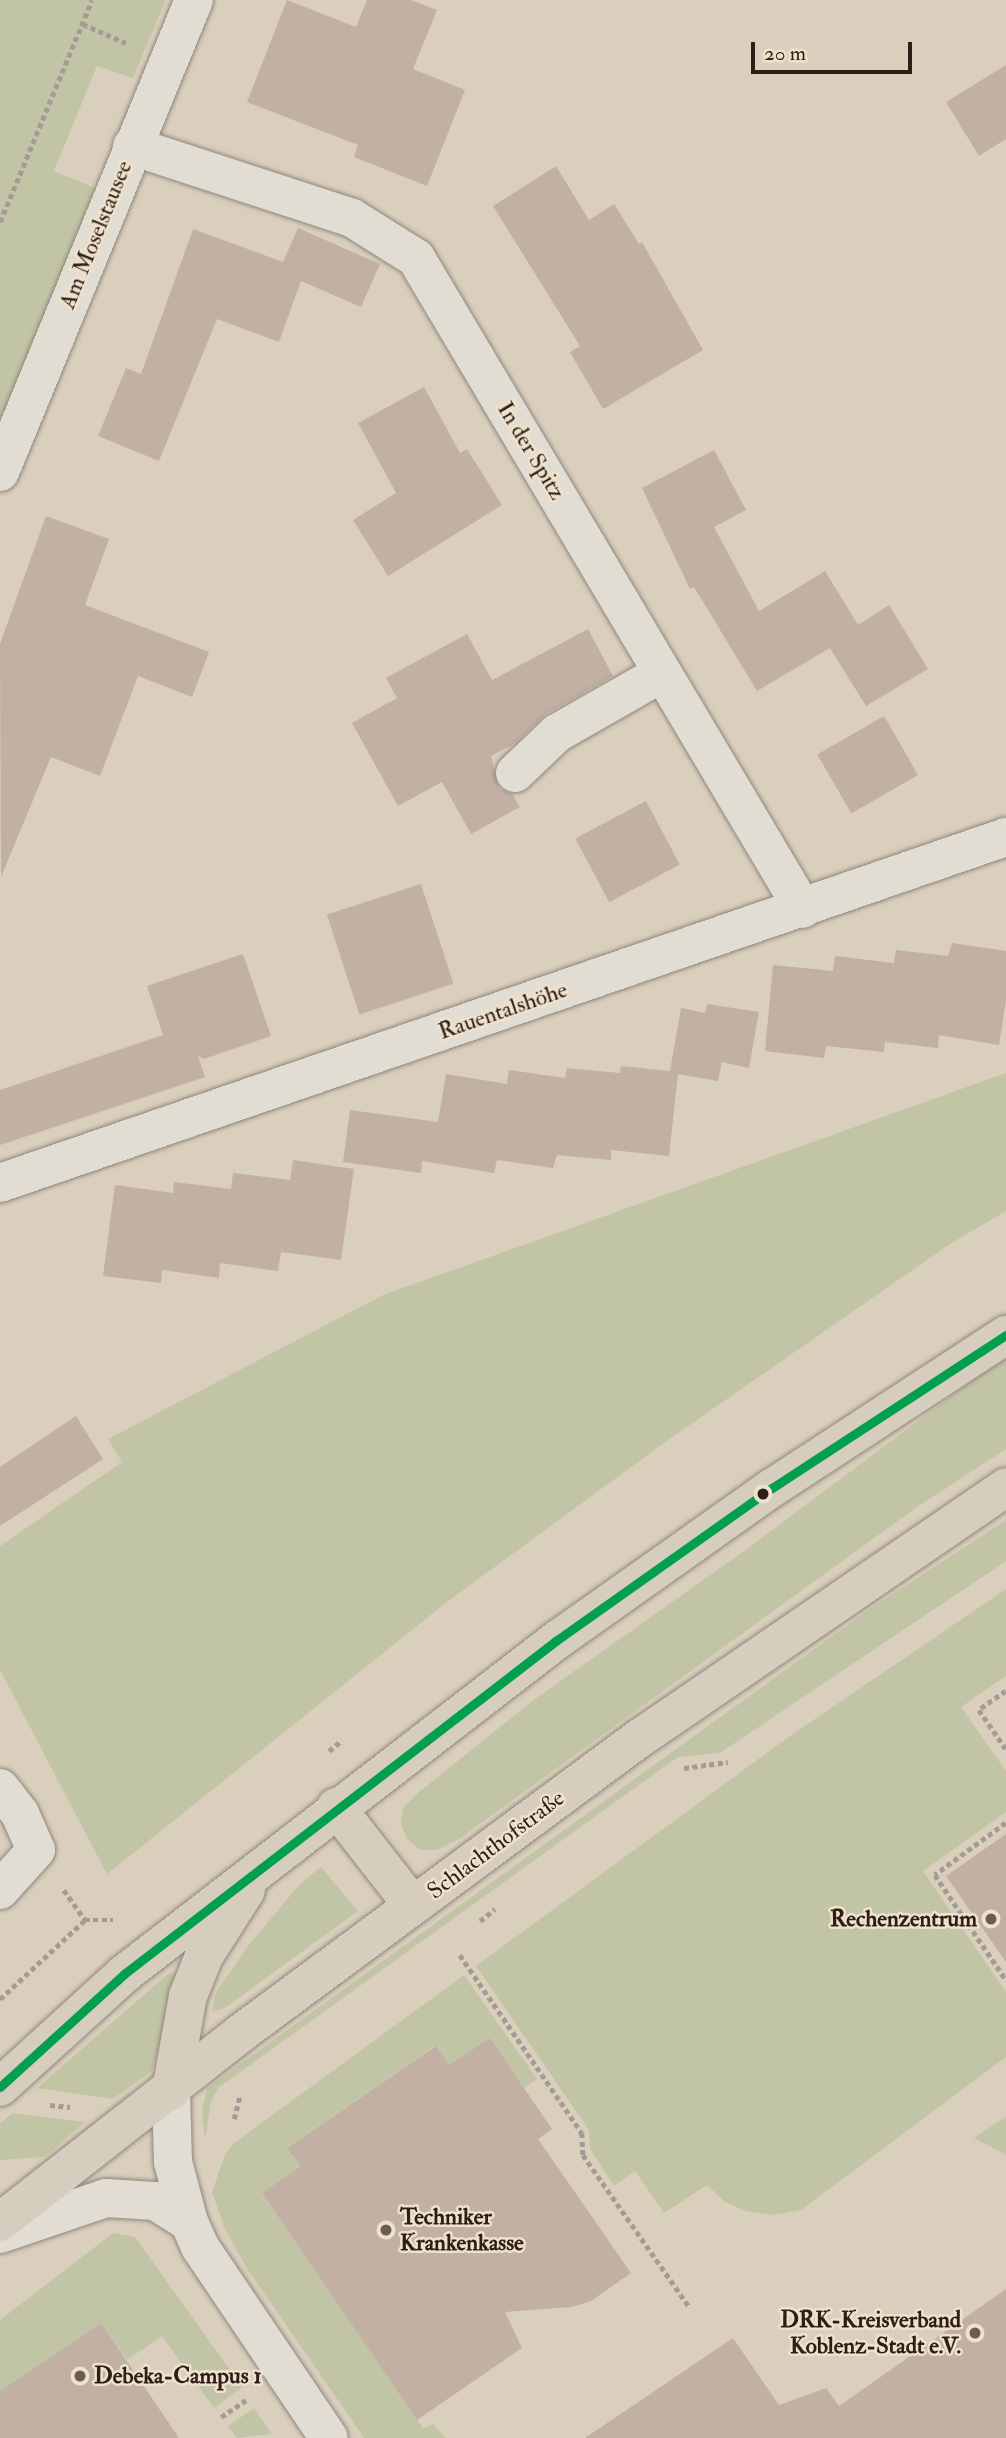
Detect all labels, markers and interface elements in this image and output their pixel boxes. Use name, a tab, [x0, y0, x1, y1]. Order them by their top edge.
scale bar	[754, 28, 915, 72]
text: 20 m	[764, 40, 806, 67]
street label: Am Moselstausee	[54, 157, 138, 313]
street label: In der Spitz	[491, 397, 571, 505]
street label: Rauentalshöhe	[435, 976, 571, 1046]
unlabelled marker	[756, 1487, 770, 1501]
street label: Schlachthofstraße	[422, 1785, 570, 1905]
place label: Rechenzentrum	[830, 1905, 977, 1933]
marker: Rechenzentrum	[983, 1911, 999, 1927]
place label: Techniker Krankenkasse	[400, 2203, 524, 2257]
marker: Techniker Krankenkasse	[378, 2222, 394, 2238]
place label: DRK-Kreisverband Koblenz-Stadt e.V.	[780, 2306, 961, 2360]
marker: DRK-Kreisverband Koblenz-Stadt e.V.	[967, 2325, 983, 2341]
place label: Debeka-Campus 1	[94, 2362, 262, 2390]
marker: Debeka-Campus 1	[72, 2368, 88, 2384]

